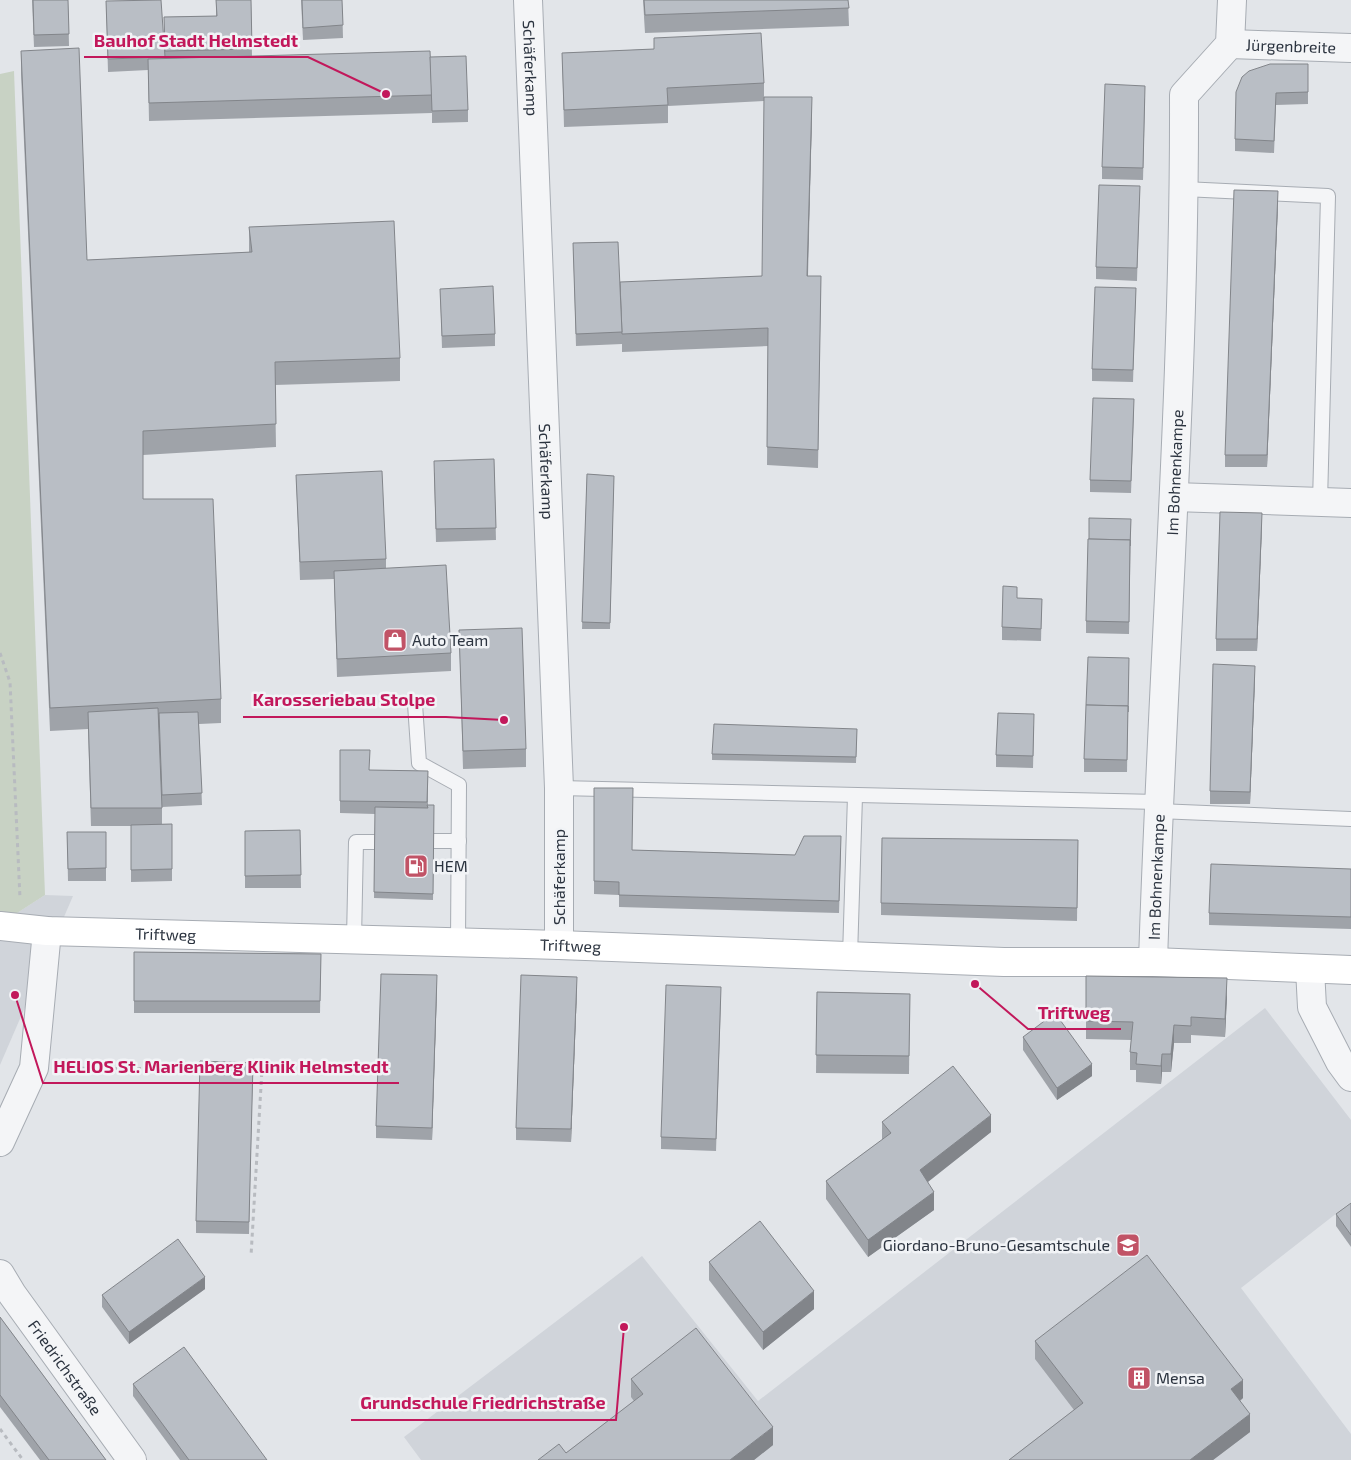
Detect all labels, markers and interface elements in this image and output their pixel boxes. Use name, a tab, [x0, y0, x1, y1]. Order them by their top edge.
street label: Schäferkamp	[520, 20, 543, 116]
callout: Bauhof Stadt Helmstedt	[84, 24, 308, 57]
text: Bauhof Stadt Helmstedt	[94, 29, 299, 51]
street label: Jürgenbreite	[1246, 35, 1336, 57]
street label: Im Bohnenkampe	[1162, 409, 1186, 536]
street label: Schäferkamp	[536, 423, 558, 520]
shop icon: Auto Team	[382, 627, 408, 653]
place label: Auto Team	[412, 630, 488, 649]
callout: Karosseriebau Stolpe	[243, 684, 446, 717]
text: Karosseriebau Stolpe	[253, 688, 435, 710]
street label: Im Bohnenkampe	[1144, 814, 1168, 940]
street label: Schäferkamp	[549, 829, 568, 925]
fuel station icon: HEM	[403, 853, 429, 879]
place label: HEM	[434, 856, 468, 875]
street label: Triftweg	[135, 923, 197, 944]
street label: Triftweg	[540, 934, 601, 956]
callout: Triftweg	[1028, 996, 1121, 1029]
text: Triftweg	[1038, 1001, 1111, 1023]
callout: HELIOS St. Marienberg Klinik Helmstedt	[43, 1050, 399, 1083]
text: HELIOS St. Marienberg Klinik Helmstedt	[53, 1055, 389, 1077]
school or university icon: Giordano-Bruno-Gesamtschule	[1115, 1232, 1141, 1258]
place label: Giordano-Bruno-Gesamtschule	[883, 1235, 1110, 1254]
street label: Friedrichstraße	[25, 1316, 106, 1419]
building icon: Mensa	[1126, 1365, 1152, 1391]
place label: Mensa	[1156, 1368, 1205, 1387]
callout: Grundschule Friedrichstraße	[351, 1387, 616, 1420]
text: Grundschule Friedrichstraße	[360, 1391, 606, 1413]

